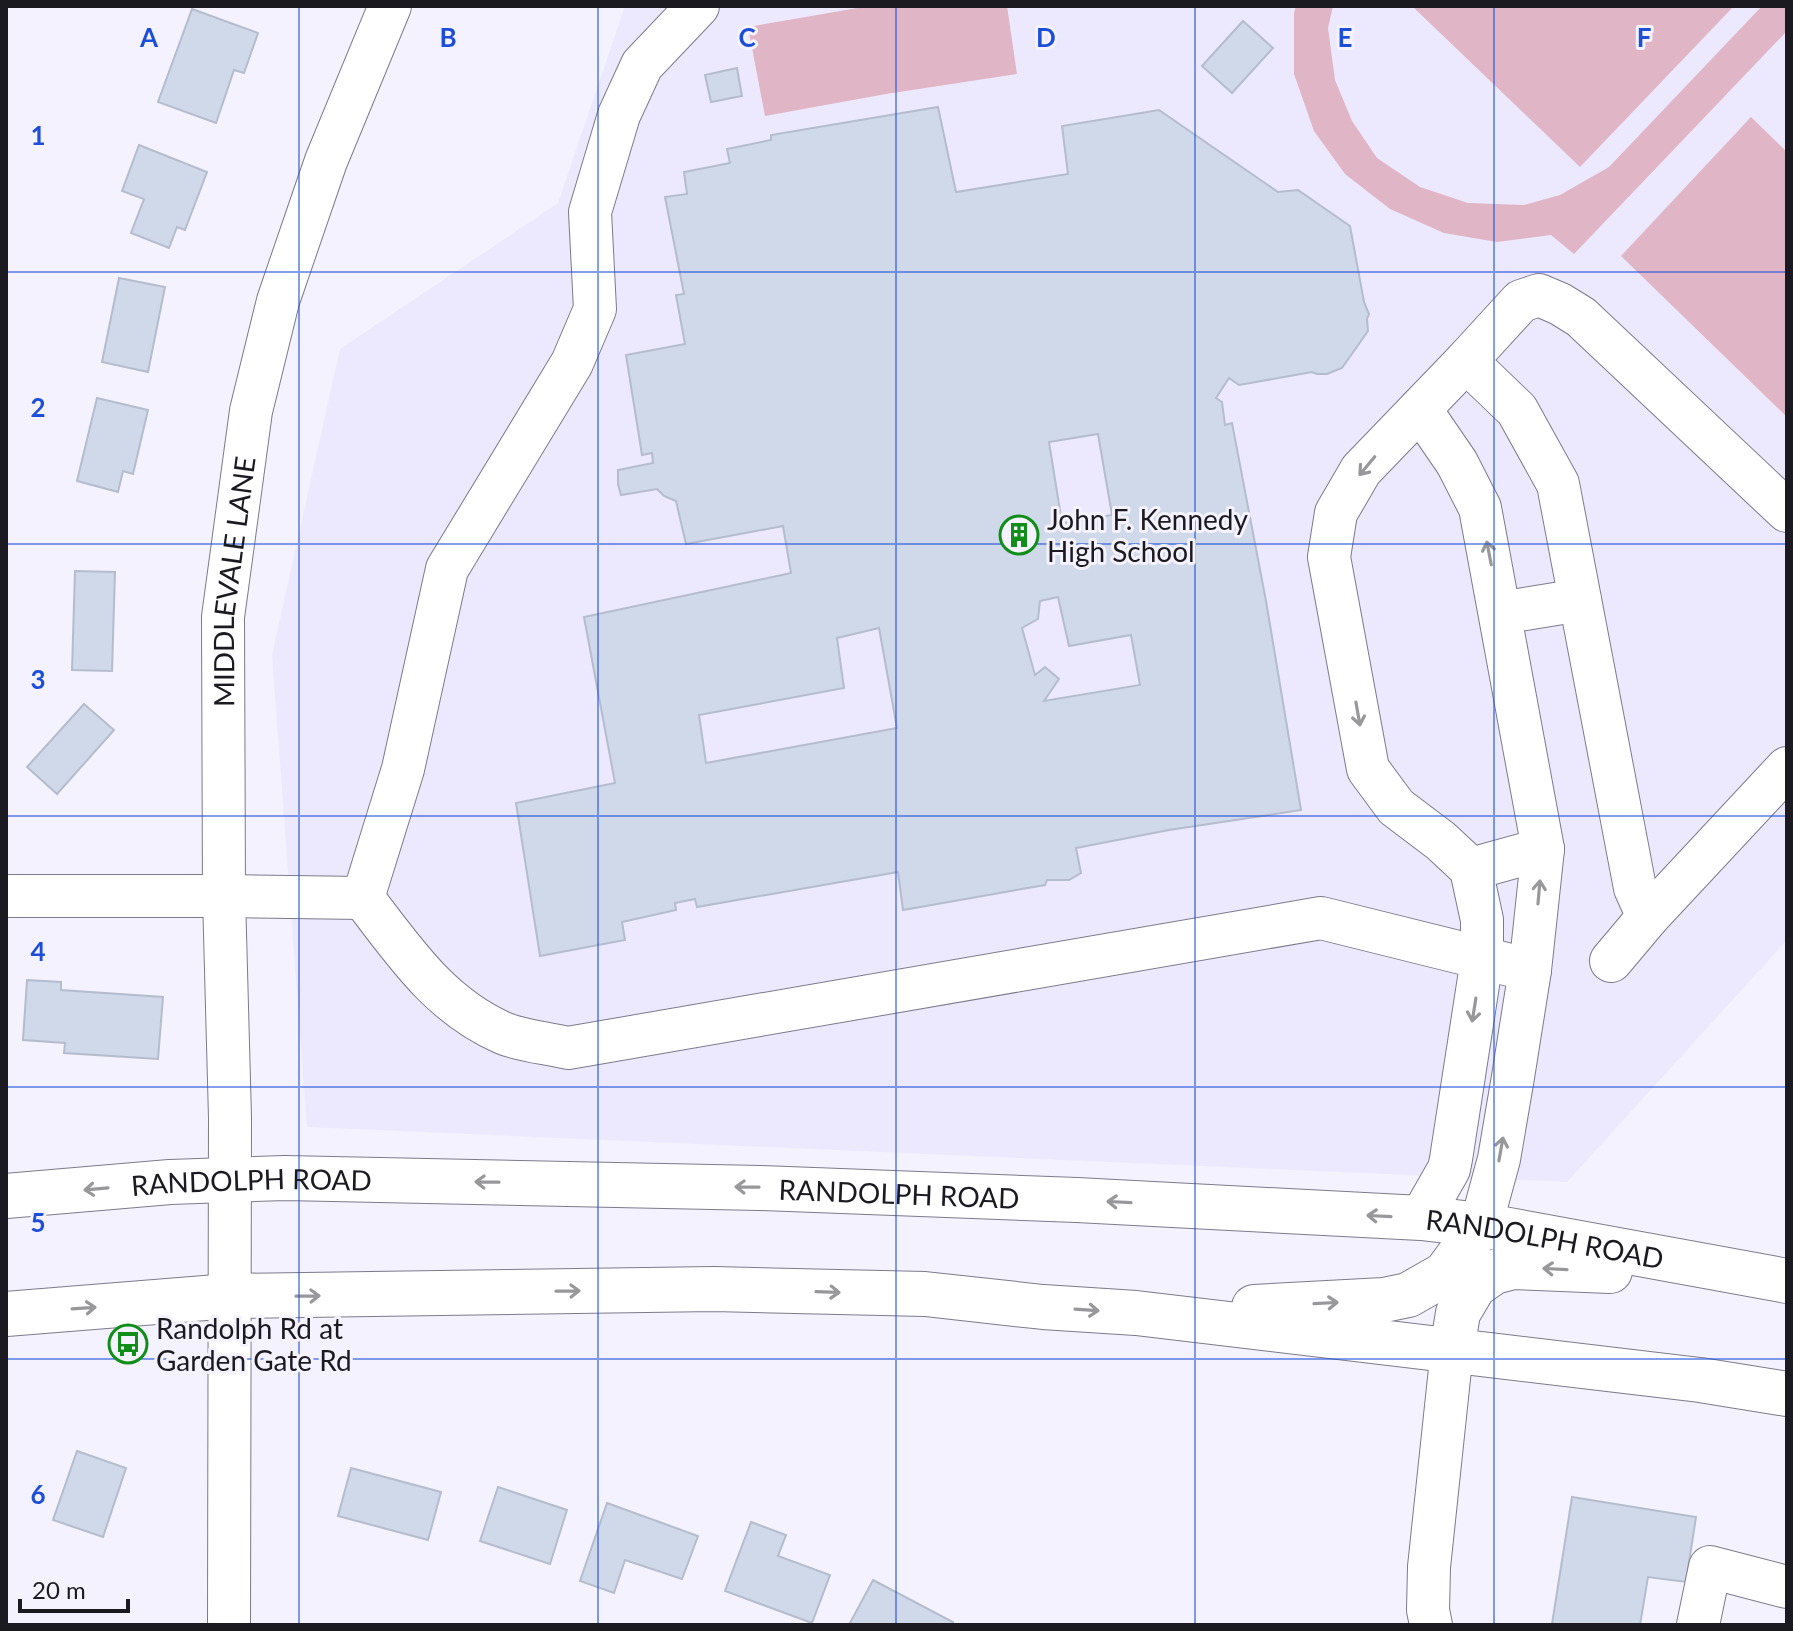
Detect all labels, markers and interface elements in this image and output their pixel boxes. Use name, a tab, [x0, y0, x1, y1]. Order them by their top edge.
text: A	[139, 21, 159, 53]
text: B	[439, 21, 457, 53]
text: C	[738, 21, 756, 53]
text: D	[1036, 21, 1056, 53]
text: E	[1338, 21, 1352, 53]
text: F	[1637, 21, 1651, 53]
text: 1	[30, 119, 46, 151]
text: 2	[30, 391, 46, 423]
street label: MIDDLEVALE LANE	[206, 454, 262, 707]
one-way arrow	[1358, 455, 1376, 476]
place label: John F. Kennedy High School	[1047, 502, 1249, 568]
building icon: John F. Kennedy High School	[998, 514, 1040, 556]
one-way arrow	[1480, 541, 1495, 566]
text: 3	[30, 663, 46, 695]
one-way arrow	[1352, 700, 1367, 726]
one-way arrow	[1531, 879, 1546, 906]
text: 4	[30, 935, 46, 967]
one-way arrow	[1466, 997, 1481, 1022]
one-way arrow	[1494, 1137, 1509, 1162]
street label: RANDOLPH ROAD	[130, 1161, 372, 1202]
street label: RANDOLPH ROAD	[778, 1172, 1020, 1215]
one-way arrow	[474, 1175, 501, 1190]
one-way arrow	[734, 1180, 761, 1195]
one-way arrow	[83, 1181, 110, 1196]
one-way arrow	[1106, 1194, 1133, 1209]
street label: RANDOLPH ROAD	[1424, 1202, 1667, 1275]
text: 5	[30, 1206, 46, 1238]
one-way arrow	[1366, 1208, 1393, 1223]
one-way arrow	[1542, 1261, 1569, 1276]
one-way arrow	[554, 1283, 581, 1299]
one-way arrow	[814, 1284, 841, 1299]
one-way arrow	[294, 1288, 321, 1304]
one-way arrow	[1312, 1295, 1339, 1310]
one-way arrow	[70, 1300, 97, 1315]
one-way arrow	[1073, 1303, 1100, 1318]
place label: Randolph Rd at Garden Gate Rd	[156, 1311, 352, 1377]
bus stop icon: Randolph Rd at Garden Gate Rd	[107, 1323, 149, 1365]
text: 6	[30, 1478, 46, 1510]
scale bar	[20, 1563, 128, 1613]
text: 20 m	[32, 1575, 86, 1604]

